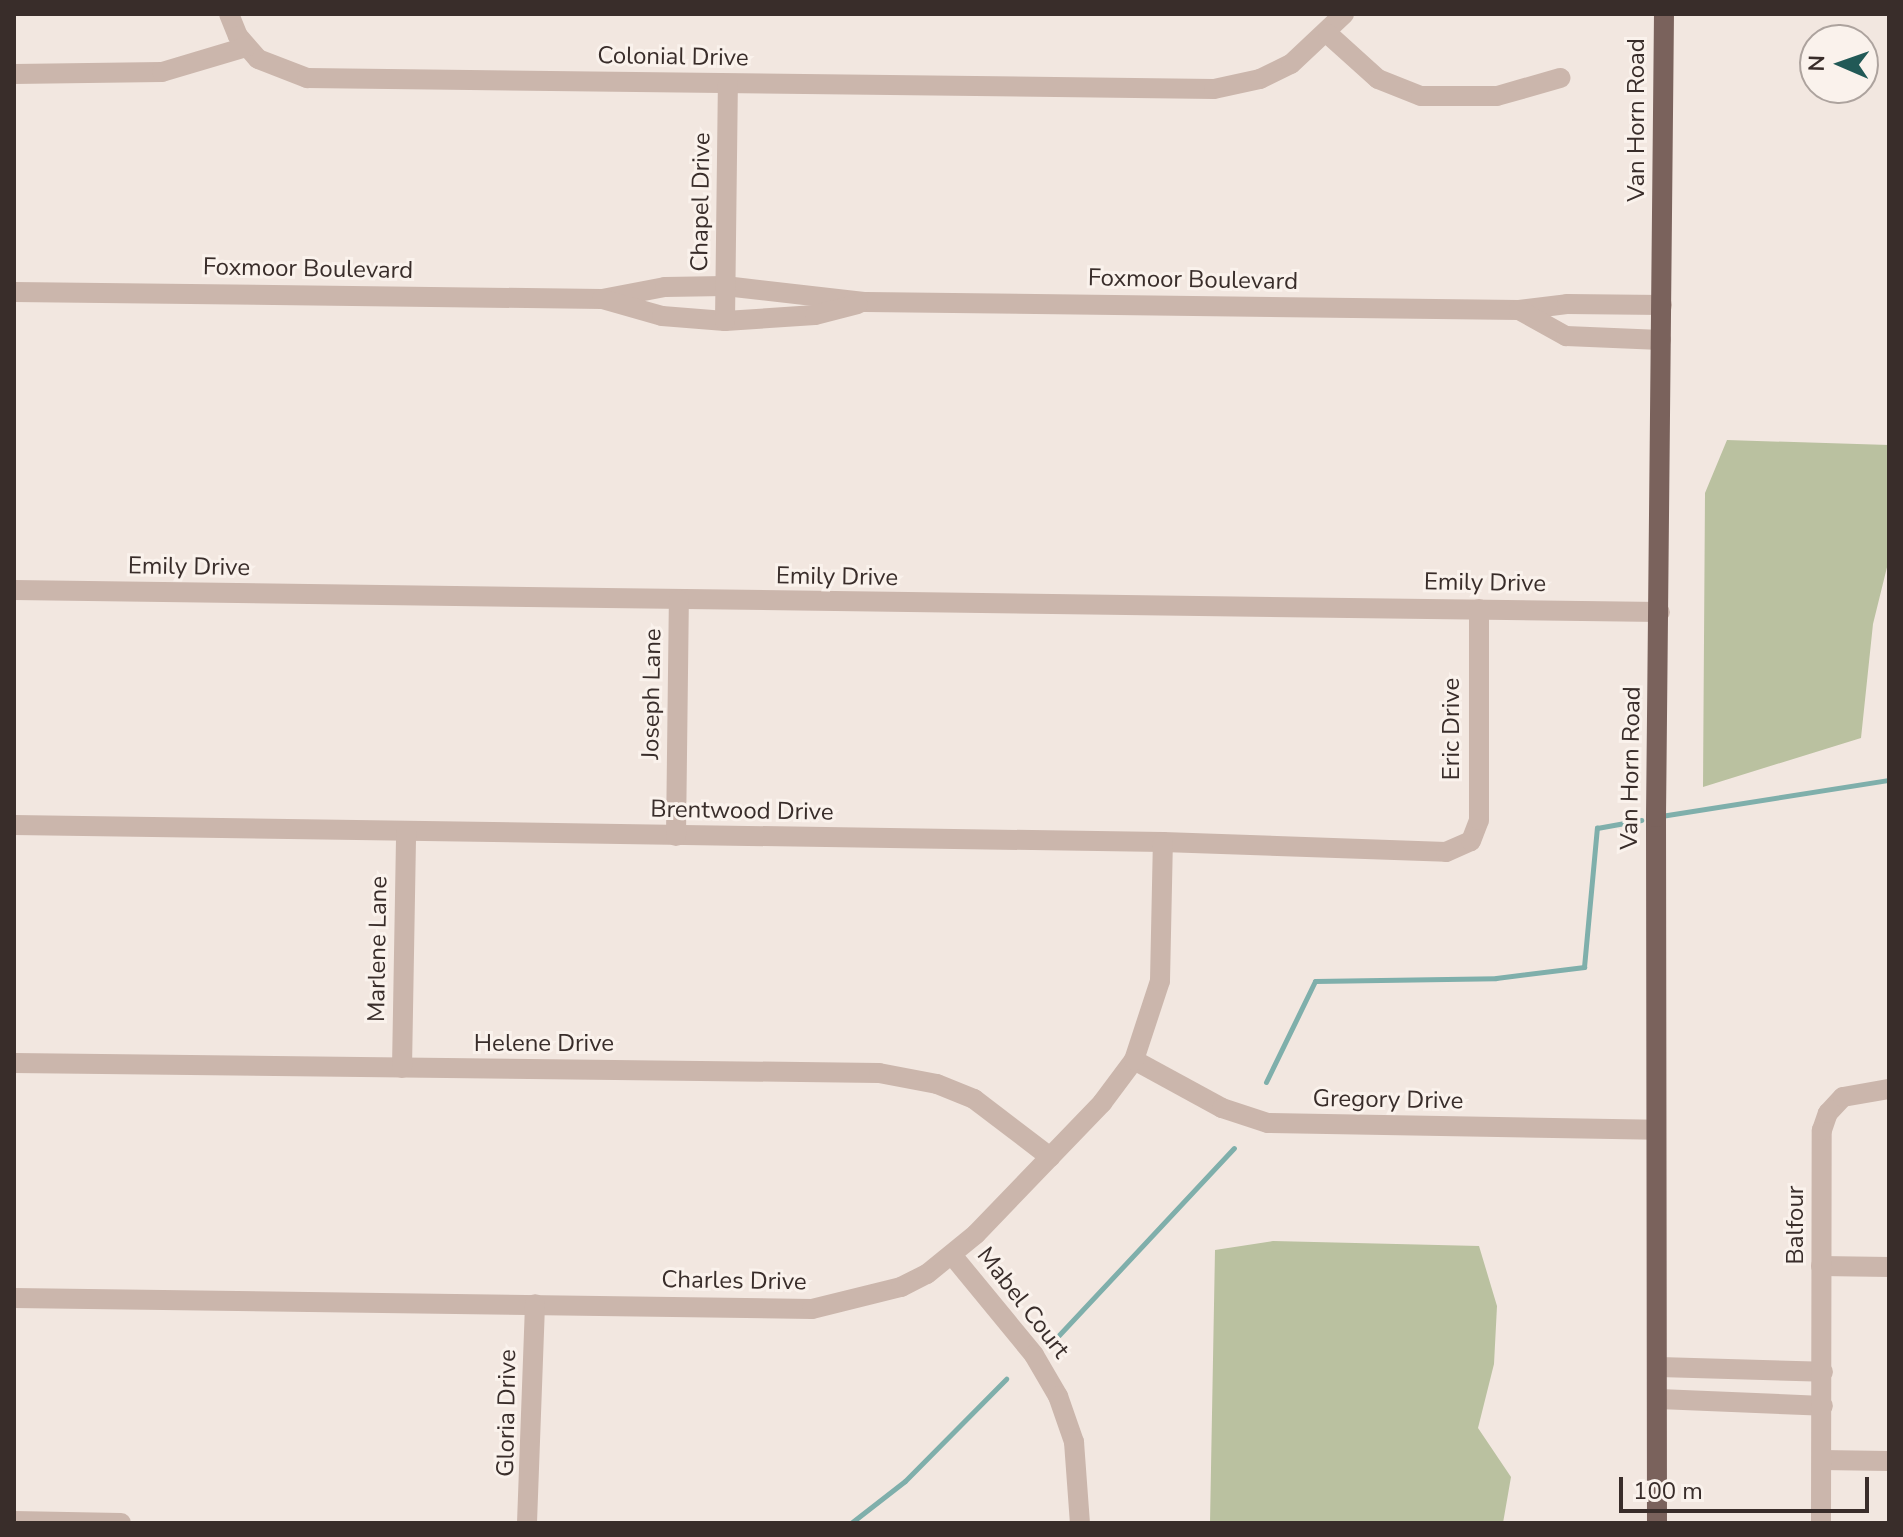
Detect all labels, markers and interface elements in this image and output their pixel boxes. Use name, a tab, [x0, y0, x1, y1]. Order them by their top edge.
north arrow	[1799, 24, 1879, 104]
street label: Van Horn Road	[1623, 38, 1651, 202]
street label: Colonial Drive	[597, 41, 749, 73]
text: N	[1802, 54, 1832, 72]
street label: Chapel Drive	[685, 132, 717, 272]
street label: Foxmoor Boulevard	[203, 253, 413, 285]
street label: Foxmoor Boulevard	[1088, 264, 1298, 296]
street label: Emily Drive	[128, 552, 250, 582]
street label: Emily Drive	[776, 562, 898, 592]
street label: Emily Drive	[1424, 568, 1546, 598]
street label: Joseph Lane	[636, 628, 668, 760]
street label: Eric Drive	[1438, 678, 1466, 780]
street label: Van Horn Road	[1615, 686, 1647, 850]
street label: Brentwood Drive	[650, 795, 834, 827]
street label: Marlene Lane	[362, 876, 394, 1022]
street label: Helene Drive	[474, 1030, 614, 1058]
street label: Gregory Drive	[1312, 1084, 1464, 1116]
street label: Balfour	[1782, 1186, 1810, 1264]
street label: Mabel Court	[971, 1242, 1075, 1364]
street label: Charles Drive	[661, 1265, 807, 1297]
street label: Gloria Drive	[491, 1349, 523, 1477]
scale bar	[1623, 1461, 1873, 1511]
text: 100 m	[1633, 1475, 1703, 1507]

